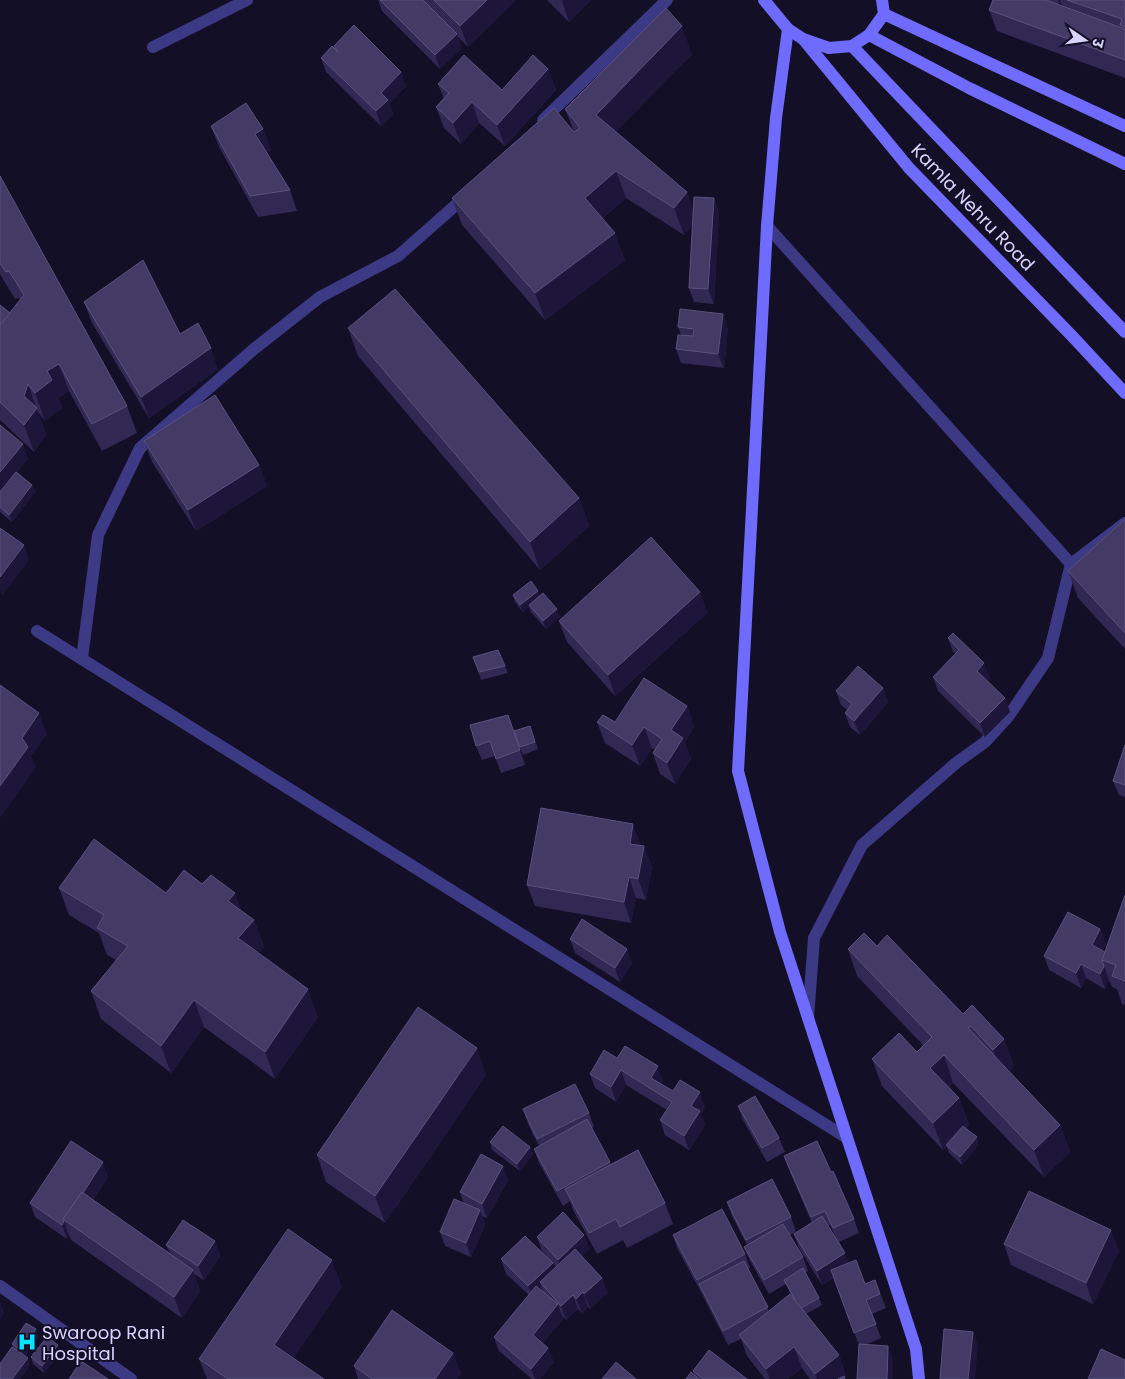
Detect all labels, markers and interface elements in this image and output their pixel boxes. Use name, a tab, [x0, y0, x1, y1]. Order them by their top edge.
north arrow	[1060, 15, 1110, 65]
text: उ	[1087, 36, 1109, 50]
street label: Kamla Nehru Road	[906, 138, 1040, 276]
place label: Swaroop Rani Hospital	[42, 1320, 165, 1366]
hospital icon: Swaroop Rani Hospital	[16, 1331, 38, 1353]

